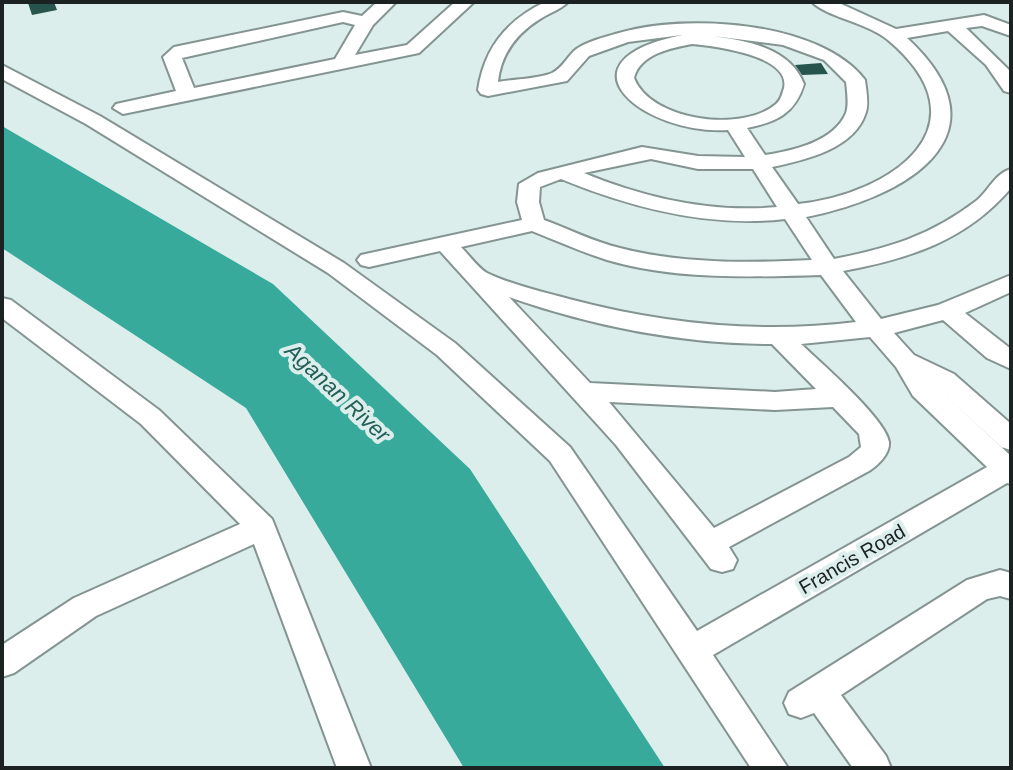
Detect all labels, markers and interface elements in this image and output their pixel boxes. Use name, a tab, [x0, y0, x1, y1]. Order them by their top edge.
water label: Aganan River	[279, 336, 396, 448]
street label: Francis Road	[795, 520, 909, 598]

